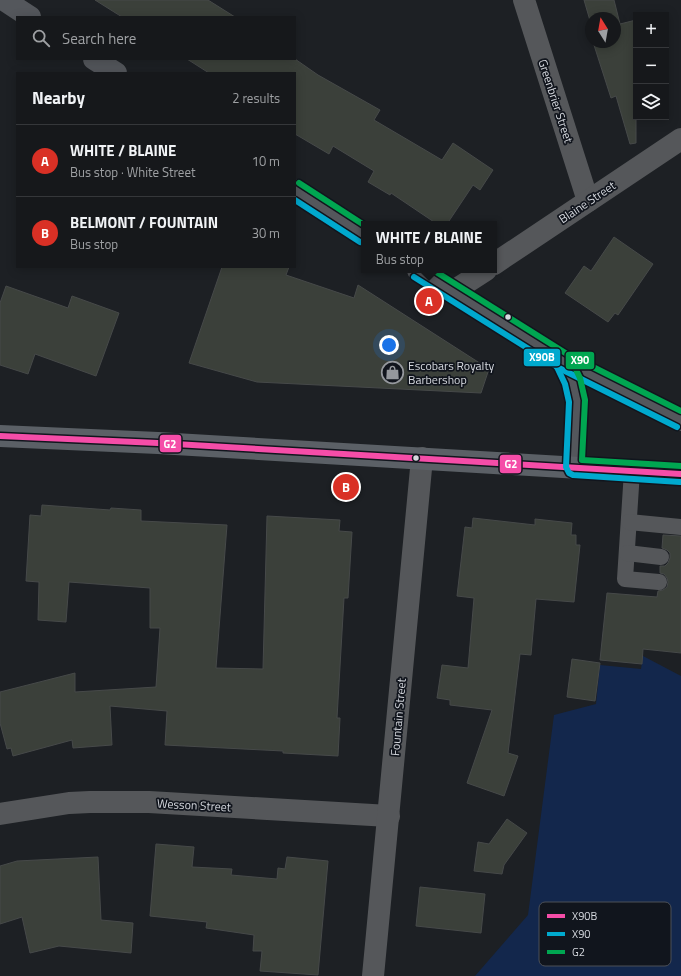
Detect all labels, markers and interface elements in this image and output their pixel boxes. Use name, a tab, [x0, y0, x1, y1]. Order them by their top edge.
north arrow	[585, 12, 621, 48]
map controls	[633, 12, 669, 120]
button: +	[633, 12, 669, 48]
search box	[16, 16, 296, 60]
icon: search	[30, 27, 52, 49]
text: Search here	[62, 27, 136, 50]
button: −	[633, 48, 669, 84]
street label: Greenbrier Street	[534, 57, 579, 146]
button: layers	[633, 84, 669, 120]
text: Nearby	[32, 85, 85, 111]
text: 2 results	[232, 88, 280, 108]
text: WHITE / BLAINE	[70, 139, 176, 162]
text: A	[41, 151, 49, 171]
text: 10 m	[252, 151, 280, 171]
text: Bus stop · White Street	[70, 162, 196, 182]
street label: Blaine Street	[555, 176, 620, 228]
text: BELMONT / FOUNTAIN	[70, 211, 218, 234]
popup	[361, 221, 497, 273]
text: B	[41, 223, 49, 243]
text: 30 m	[252, 223, 280, 243]
text: WHITE / BLAINE	[376, 226, 482, 249]
text: Bus stop	[70, 234, 118, 254]
text: Bus stop	[376, 249, 424, 269]
pin: A	[416, 286, 442, 316]
unlabelled marker	[503, 312, 513, 322]
your location	[379, 335, 399, 355]
line badge: X90B	[523, 348, 561, 367]
text: X90B	[529, 349, 555, 365]
line badge: X90	[565, 351, 595, 370]
text: X90	[571, 352, 589, 368]
place label: Escobars Royalty Barbershop	[408, 356, 495, 389]
shop icon: Escobars Royalty Barbershop	[380, 359, 406, 385]
line badge: G2	[159, 434, 182, 453]
text: G2	[164, 436, 176, 452]
unlabelled marker	[411, 453, 421, 463]
line badge: G2	[499, 454, 522, 474]
text: G2	[505, 456, 517, 472]
pin: B	[333, 472, 359, 502]
street label: Fountain Street	[385, 676, 411, 757]
street label: Wesson Street	[157, 794, 232, 816]
legend	[539, 902, 671, 966]
text: X90B	[572, 908, 597, 924]
text: X90	[572, 926, 590, 942]
text: G2	[572, 944, 585, 960]

